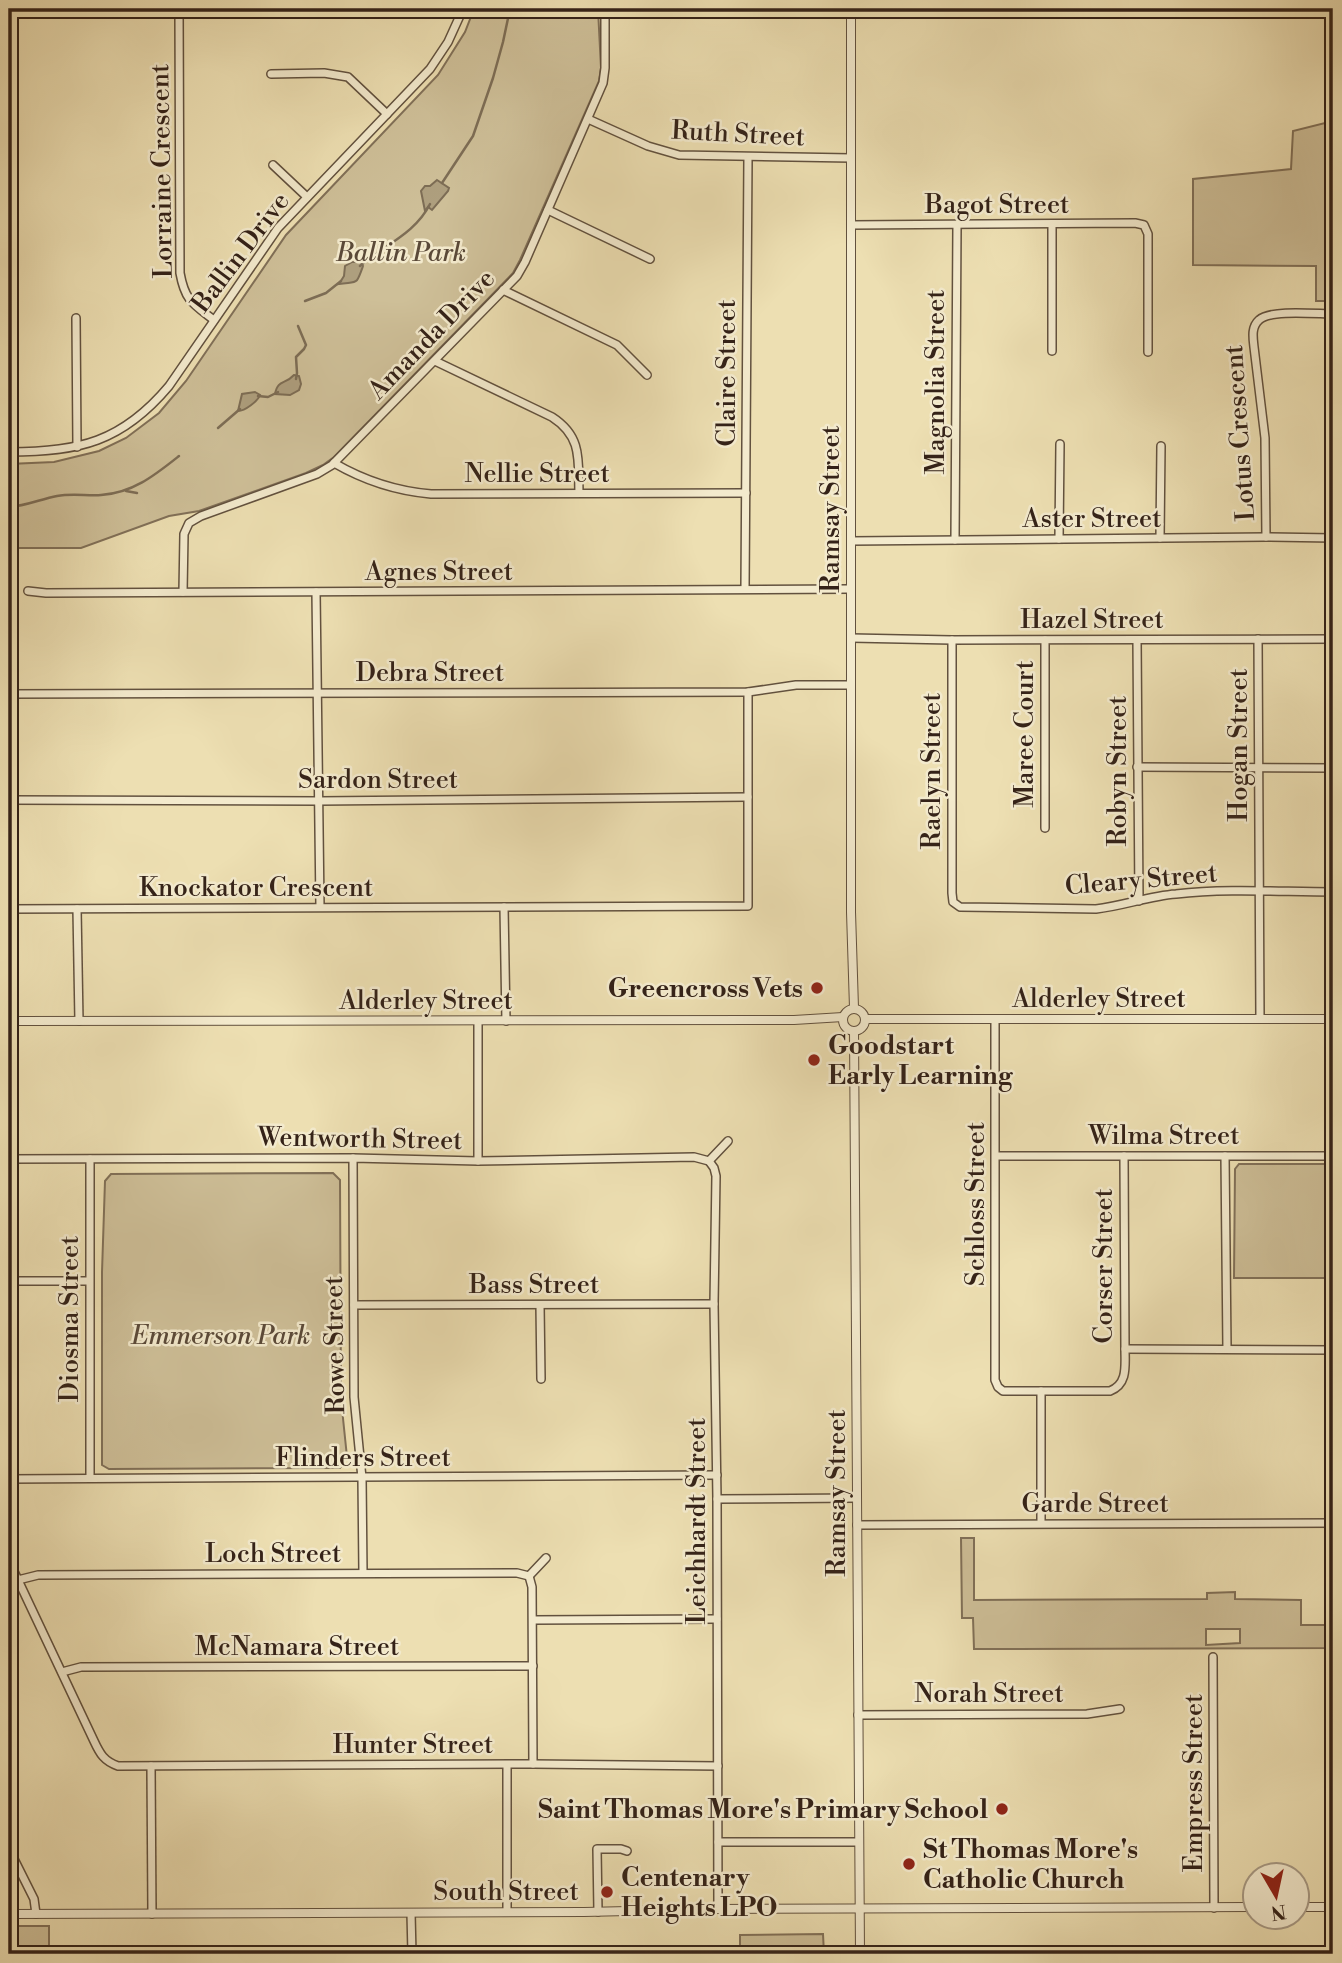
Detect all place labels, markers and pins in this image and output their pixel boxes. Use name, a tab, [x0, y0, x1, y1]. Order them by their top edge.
place label: Greencross Vets	[608, 973, 803, 1005]
marker: Greencross Vets	[809, 980, 825, 996]
place label: Goodstart Early Learning	[828, 1030, 1014, 1092]
marker: Goodstart Early Learning	[806, 1052, 822, 1068]
place label: Saint Thomas More's Primary School	[538, 1794, 988, 1826]
marker: Saint Thomas More's Primary School	[994, 1801, 1010, 1817]
place label: St Thomas More's Catholic Church	[923, 1834, 1138, 1896]
marker: St Thomas More's Catholic Church	[901, 1856, 917, 1872]
place label: Centenary Heights LPO	[621, 1862, 777, 1924]
marker: Centenary Heights LPO	[599, 1884, 615, 1900]

